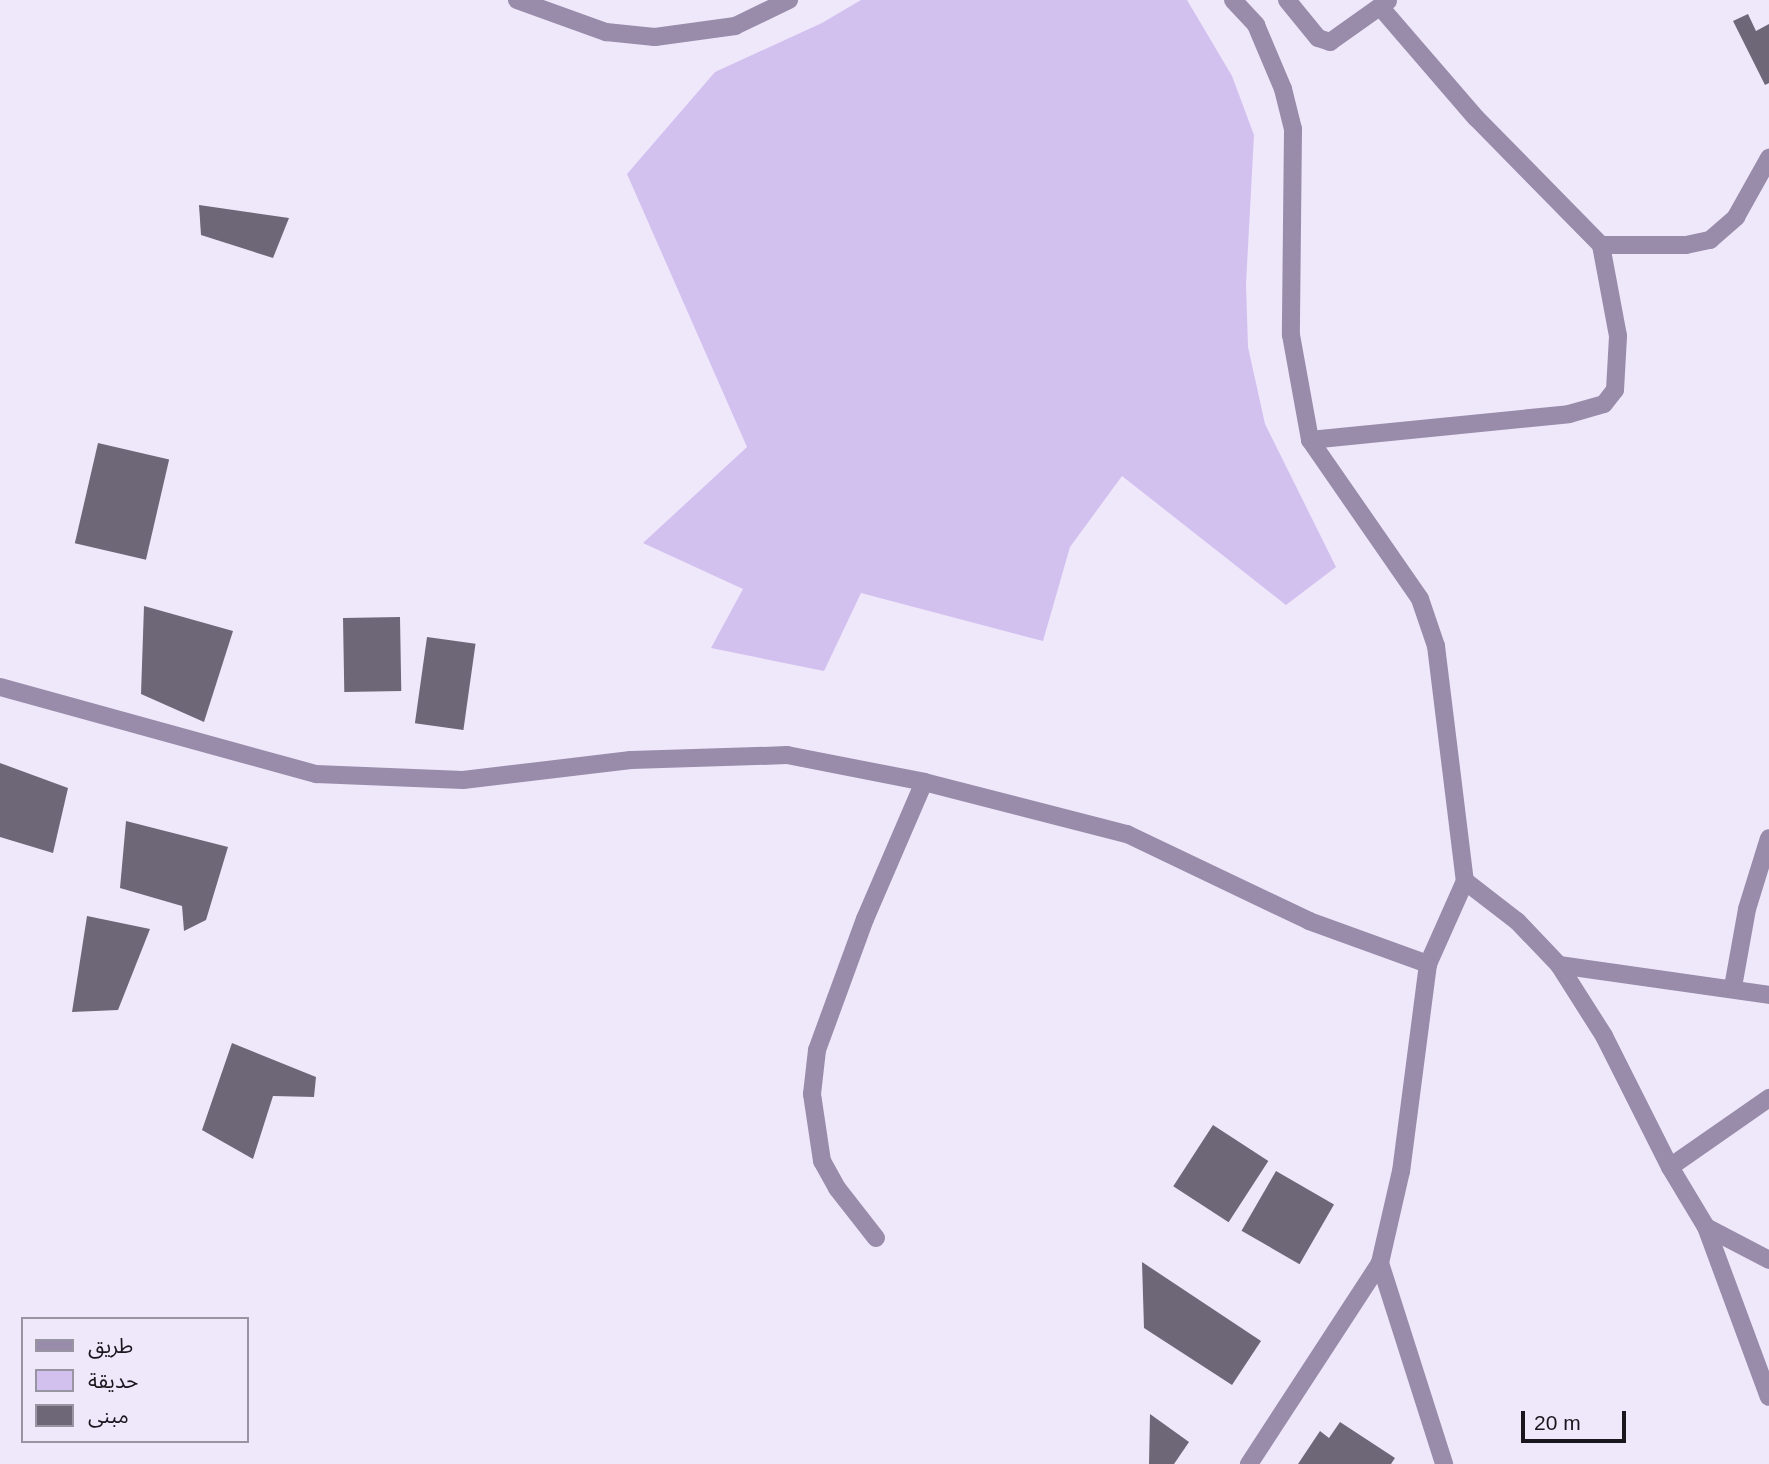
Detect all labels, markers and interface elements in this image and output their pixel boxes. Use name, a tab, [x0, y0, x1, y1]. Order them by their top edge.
legend	[21, 1317, 248, 1443]
text: طريق	[88, 1334, 133, 1357]
text: حديقة	[88, 1369, 138, 1392]
scale bar	[1524, 1398, 1629, 1442]
text: مبنى	[88, 1404, 129, 1427]
text: 20 m	[1534, 1411, 1581, 1434]

